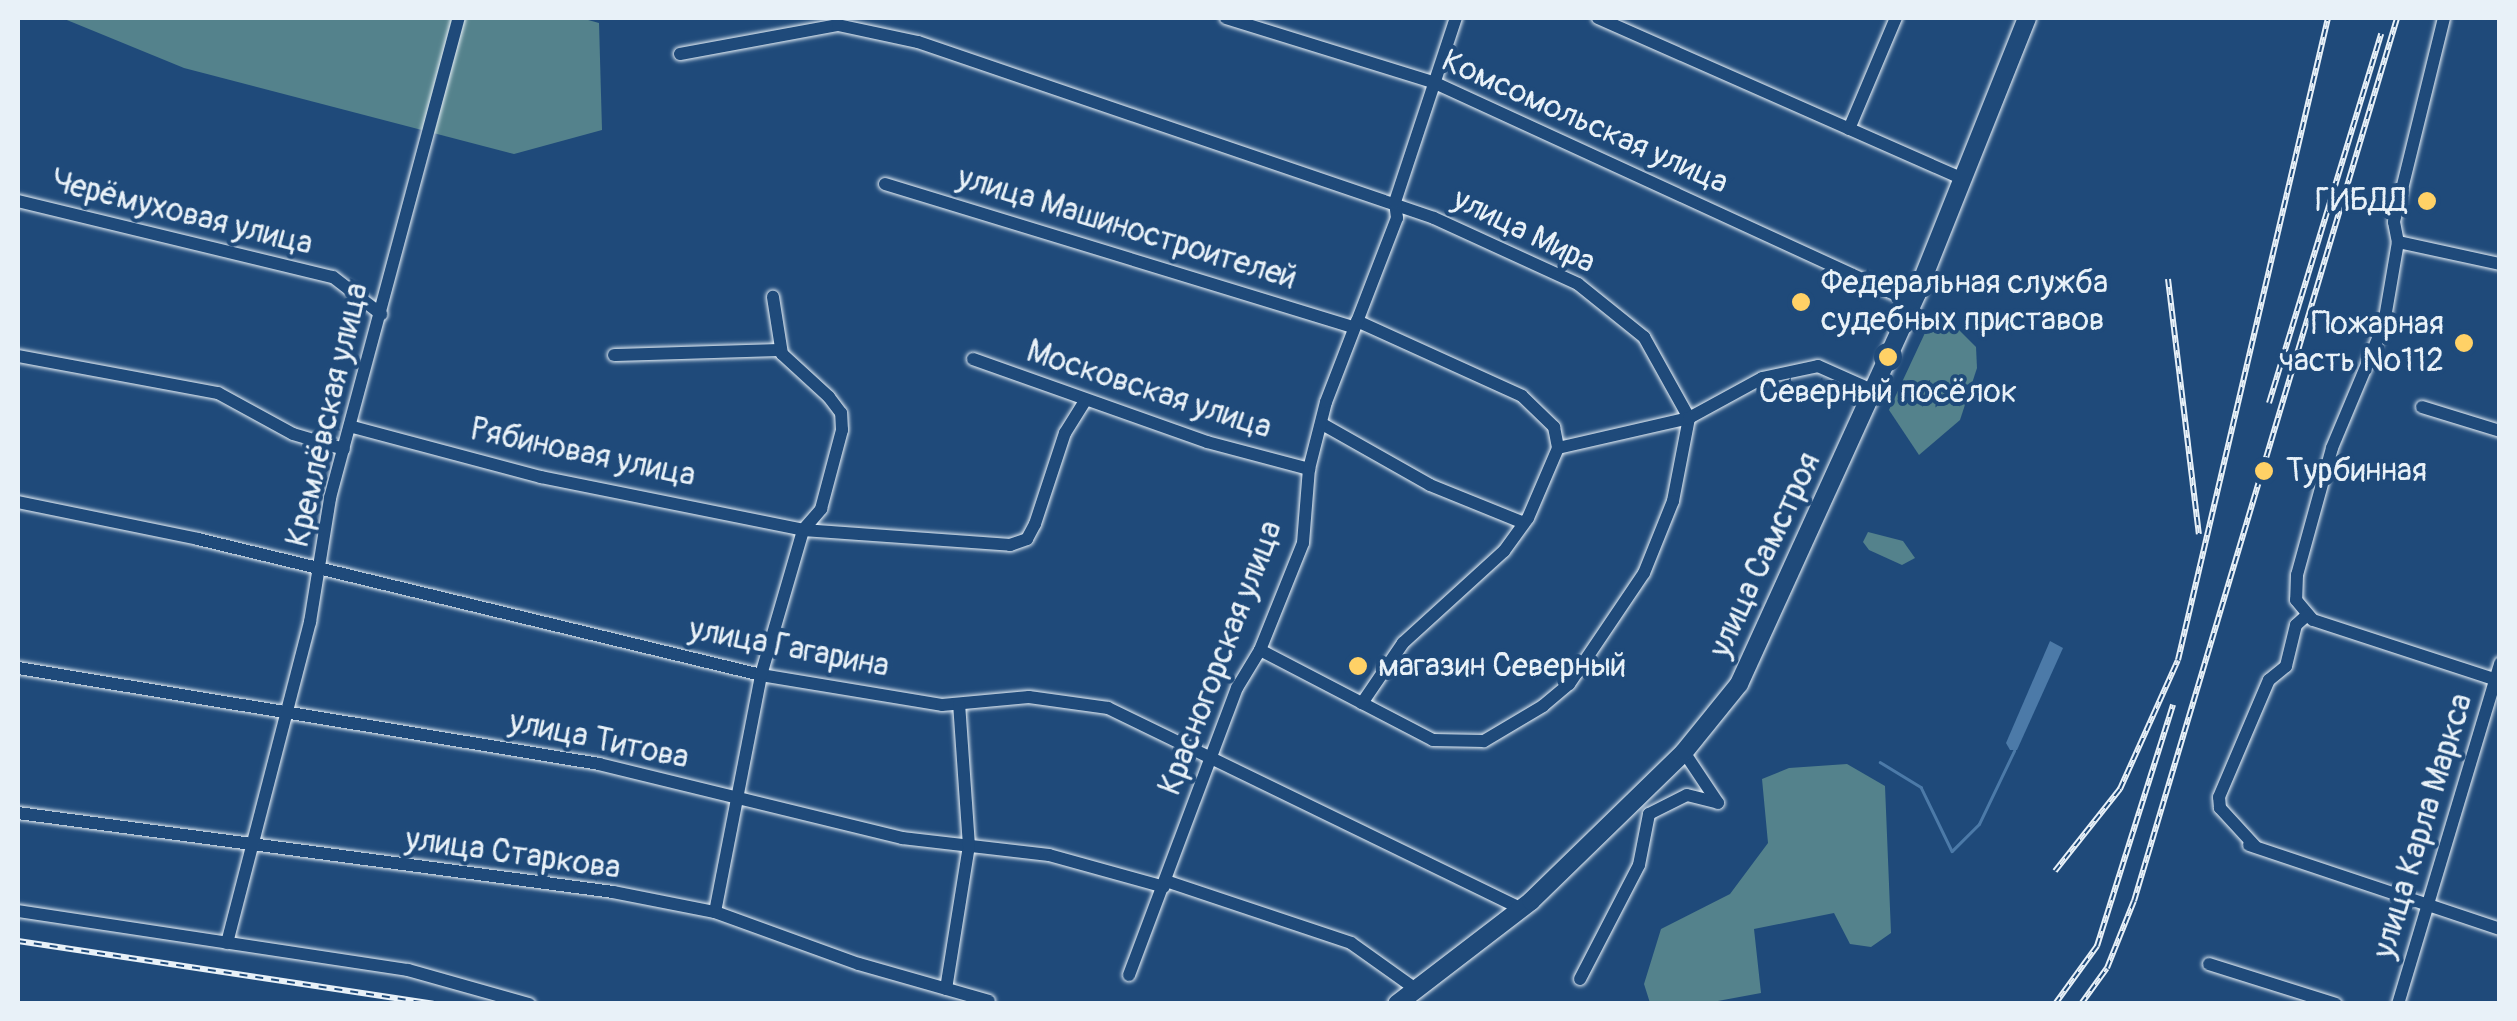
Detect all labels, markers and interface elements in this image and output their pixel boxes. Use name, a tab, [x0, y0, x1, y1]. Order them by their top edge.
street label: Комсомольская улица	[1436, 42, 1734, 202]
street label: улица Машиностроителей	[953, 158, 1301, 298]
street label: Черёмуховая улица	[48, 162, 316, 264]
street label: улица Мира	[1446, 180, 1602, 282]
place label: ГИБДД	[2315, 182, 2407, 220]
marker: ГИБДД	[2416, 190, 2438, 212]
place label: Федеральная служба судебных приставов	[1821, 265, 2108, 340]
street label: Кремлёвская улица	[279, 279, 377, 551]
marker: Федеральная служба судебных приставов	[1790, 291, 1812, 313]
place label: Пожарная часть №112	[2278, 306, 2444, 381]
street label: Московская улица	[1022, 332, 1276, 448]
marker: Пожарная часть №112	[2453, 332, 2475, 354]
marker: Северный посёлок	[1877, 346, 1899, 368]
place label: Северный посёлок	[1759, 373, 2017, 411]
street label: Рябиновая улица	[467, 410, 699, 496]
street label: улица Самстроя	[1701, 447, 1829, 663]
place label: Турбинная	[2286, 452, 2427, 490]
marker: Турбинная	[2251, 458, 2277, 484]
street label: Красногорская улица	[1151, 516, 1291, 800]
street label: улица Гагарина	[686, 610, 892, 686]
place label: магазин Северный	[1378, 647, 1626, 685]
marker: магазин Северный	[1347, 655, 1369, 677]
street label: улица Карла Маркса	[2365, 689, 2481, 963]
street label: улица Титова	[506, 702, 692, 778]
street label: улица Старкова	[403, 820, 623, 888]

